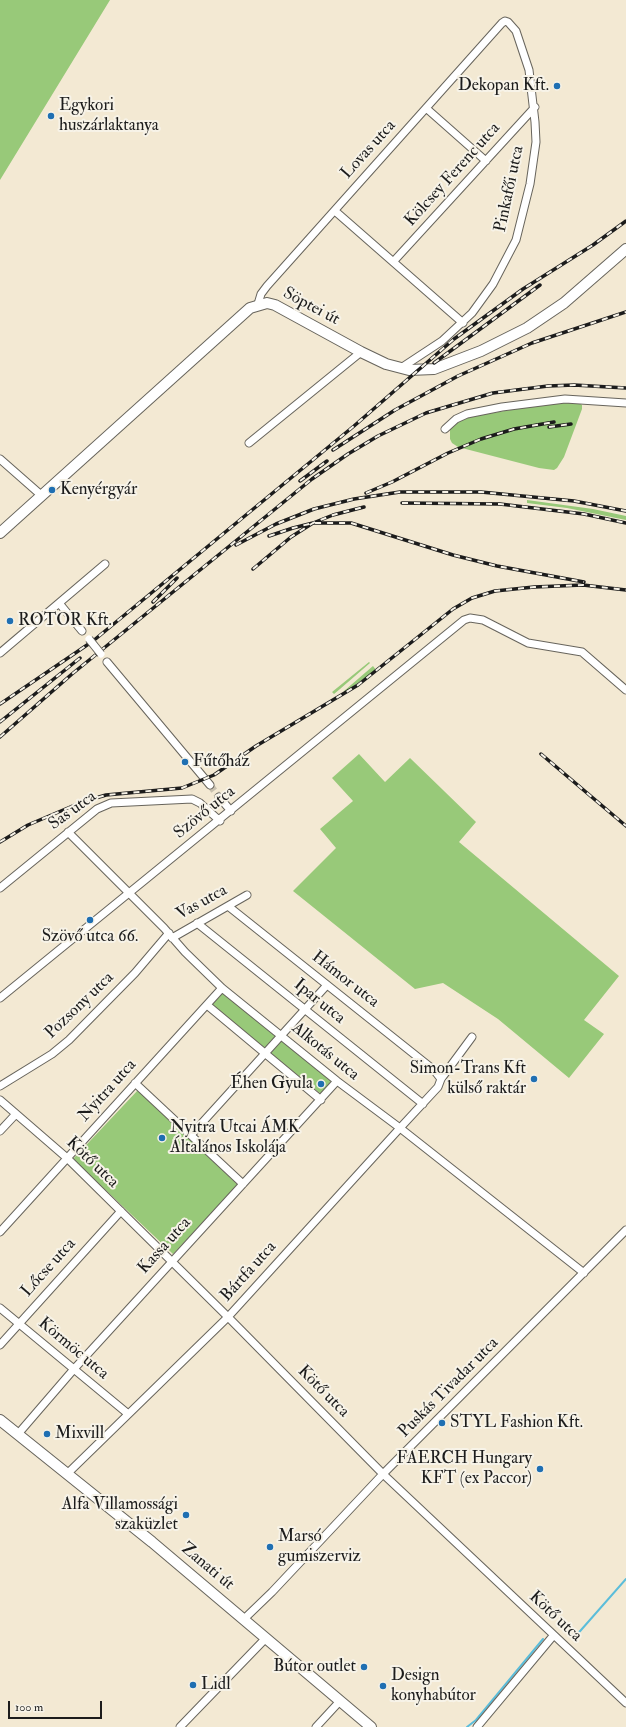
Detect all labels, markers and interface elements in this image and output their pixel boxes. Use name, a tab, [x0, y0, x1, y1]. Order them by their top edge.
place label: Dekopan Kft.	[458, 76, 549, 96]
marker: Dekopan Kft.	[552, 81, 562, 91]
place label: Egykori huszárlaktanya	[59, 96, 159, 136]
marker: Egykori huszárlaktanya	[46, 111, 56, 121]
street label: Lovas utca	[337, 116, 401, 184]
street label: Kölcsey Ferenc utca	[401, 119, 505, 231]
street label: Pinkafői utca	[491, 144, 529, 234]
street label: Söptei út	[279, 284, 343, 330]
place label: Kenyérgyár	[60, 480, 137, 500]
marker: Kenyérgyár	[47, 485, 57, 495]
place label: ROTOR Kft.	[18, 611, 112, 631]
marker: ROTOR Kft.	[5, 616, 15, 626]
place label: Fűtőház	[193, 752, 250, 772]
marker: Fűtőház	[180, 757, 190, 767]
street label: Szövő utca	[170, 782, 240, 844]
street label: Sas utca	[45, 787, 101, 835]
street label: Vas utca	[173, 881, 231, 925]
marker: Szövő utca 66.	[85, 915, 95, 925]
place label: Szövő utca 66.	[42, 927, 138, 947]
street label: Hámor utca	[307, 947, 383, 1013]
street label: Pozsony utca	[41, 968, 119, 1044]
street label: Ipar utca	[289, 975, 349, 1029]
street label: Alkotás utca	[287, 1019, 363, 1085]
street label: Nyitra utca	[75, 1055, 141, 1127]
place label: Simon-Trans Kft külső raktár	[410, 1059, 526, 1099]
place label: Éhen Gyula	[230, 1074, 313, 1094]
marker: Simon-Trans Kft külső raktár	[529, 1074, 539, 1084]
marker: Éhen Gyula	[316, 1079, 326, 1089]
place label: Nyitra Utcai ÁMK Általános Iskolája	[170, 1118, 300, 1158]
street label: Kötő utca	[62, 1133, 122, 1193]
marker: Nyitra Utcai ÁMK Általános Iskolája	[157, 1133, 167, 1143]
street label: Kassa utca	[134, 1213, 196, 1279]
street label: Lőcse utca	[17, 1234, 81, 1302]
street label: Bártfa utca	[217, 1238, 281, 1306]
street label: Körmöc utca	[34, 1314, 112, 1384]
street label: Puskás Tivadar utca	[395, 1334, 503, 1442]
street label: Kötő utca	[293, 1362, 353, 1422]
place label: STYL Fashion Kft.	[450, 1413, 583, 1433]
marker: STYL Fashion Kft.	[437, 1418, 447, 1428]
place label: Mixvill	[55, 1424, 104, 1444]
marker: Mixvill	[42, 1429, 52, 1439]
place label: FAERCH Hungary KFT (ex Paccor)	[397, 1449, 532, 1489]
marker: FAERCH Hungary KFT (ex Paccor)	[535, 1464, 545, 1474]
place label: Alfa Villamossági szaküzlet	[62, 1495, 178, 1535]
marker: Alfa Villamossági szaküzlet	[181, 1510, 191, 1520]
place label: Marsó gumiszerviz	[278, 1527, 361, 1567]
street label: Zanati út	[176, 1539, 238, 1595]
marker: Marsó gumiszerviz	[265, 1542, 275, 1552]
street label: Kötő utca	[524, 1587, 586, 1647]
place label: Bútor outlet	[273, 1657, 356, 1677]
marker: Bútor outlet	[359, 1662, 369, 1672]
place label: Design konyhabútor	[391, 1666, 476, 1706]
place label: Lidl	[201, 1675, 230, 1695]
marker: Lidl	[188, 1680, 198, 1690]
marker: Design konyhabútor	[378, 1681, 388, 1691]
scale bar	[10, 1693, 104, 1719]
text: 100 m	[15, 1700, 43, 1715]

